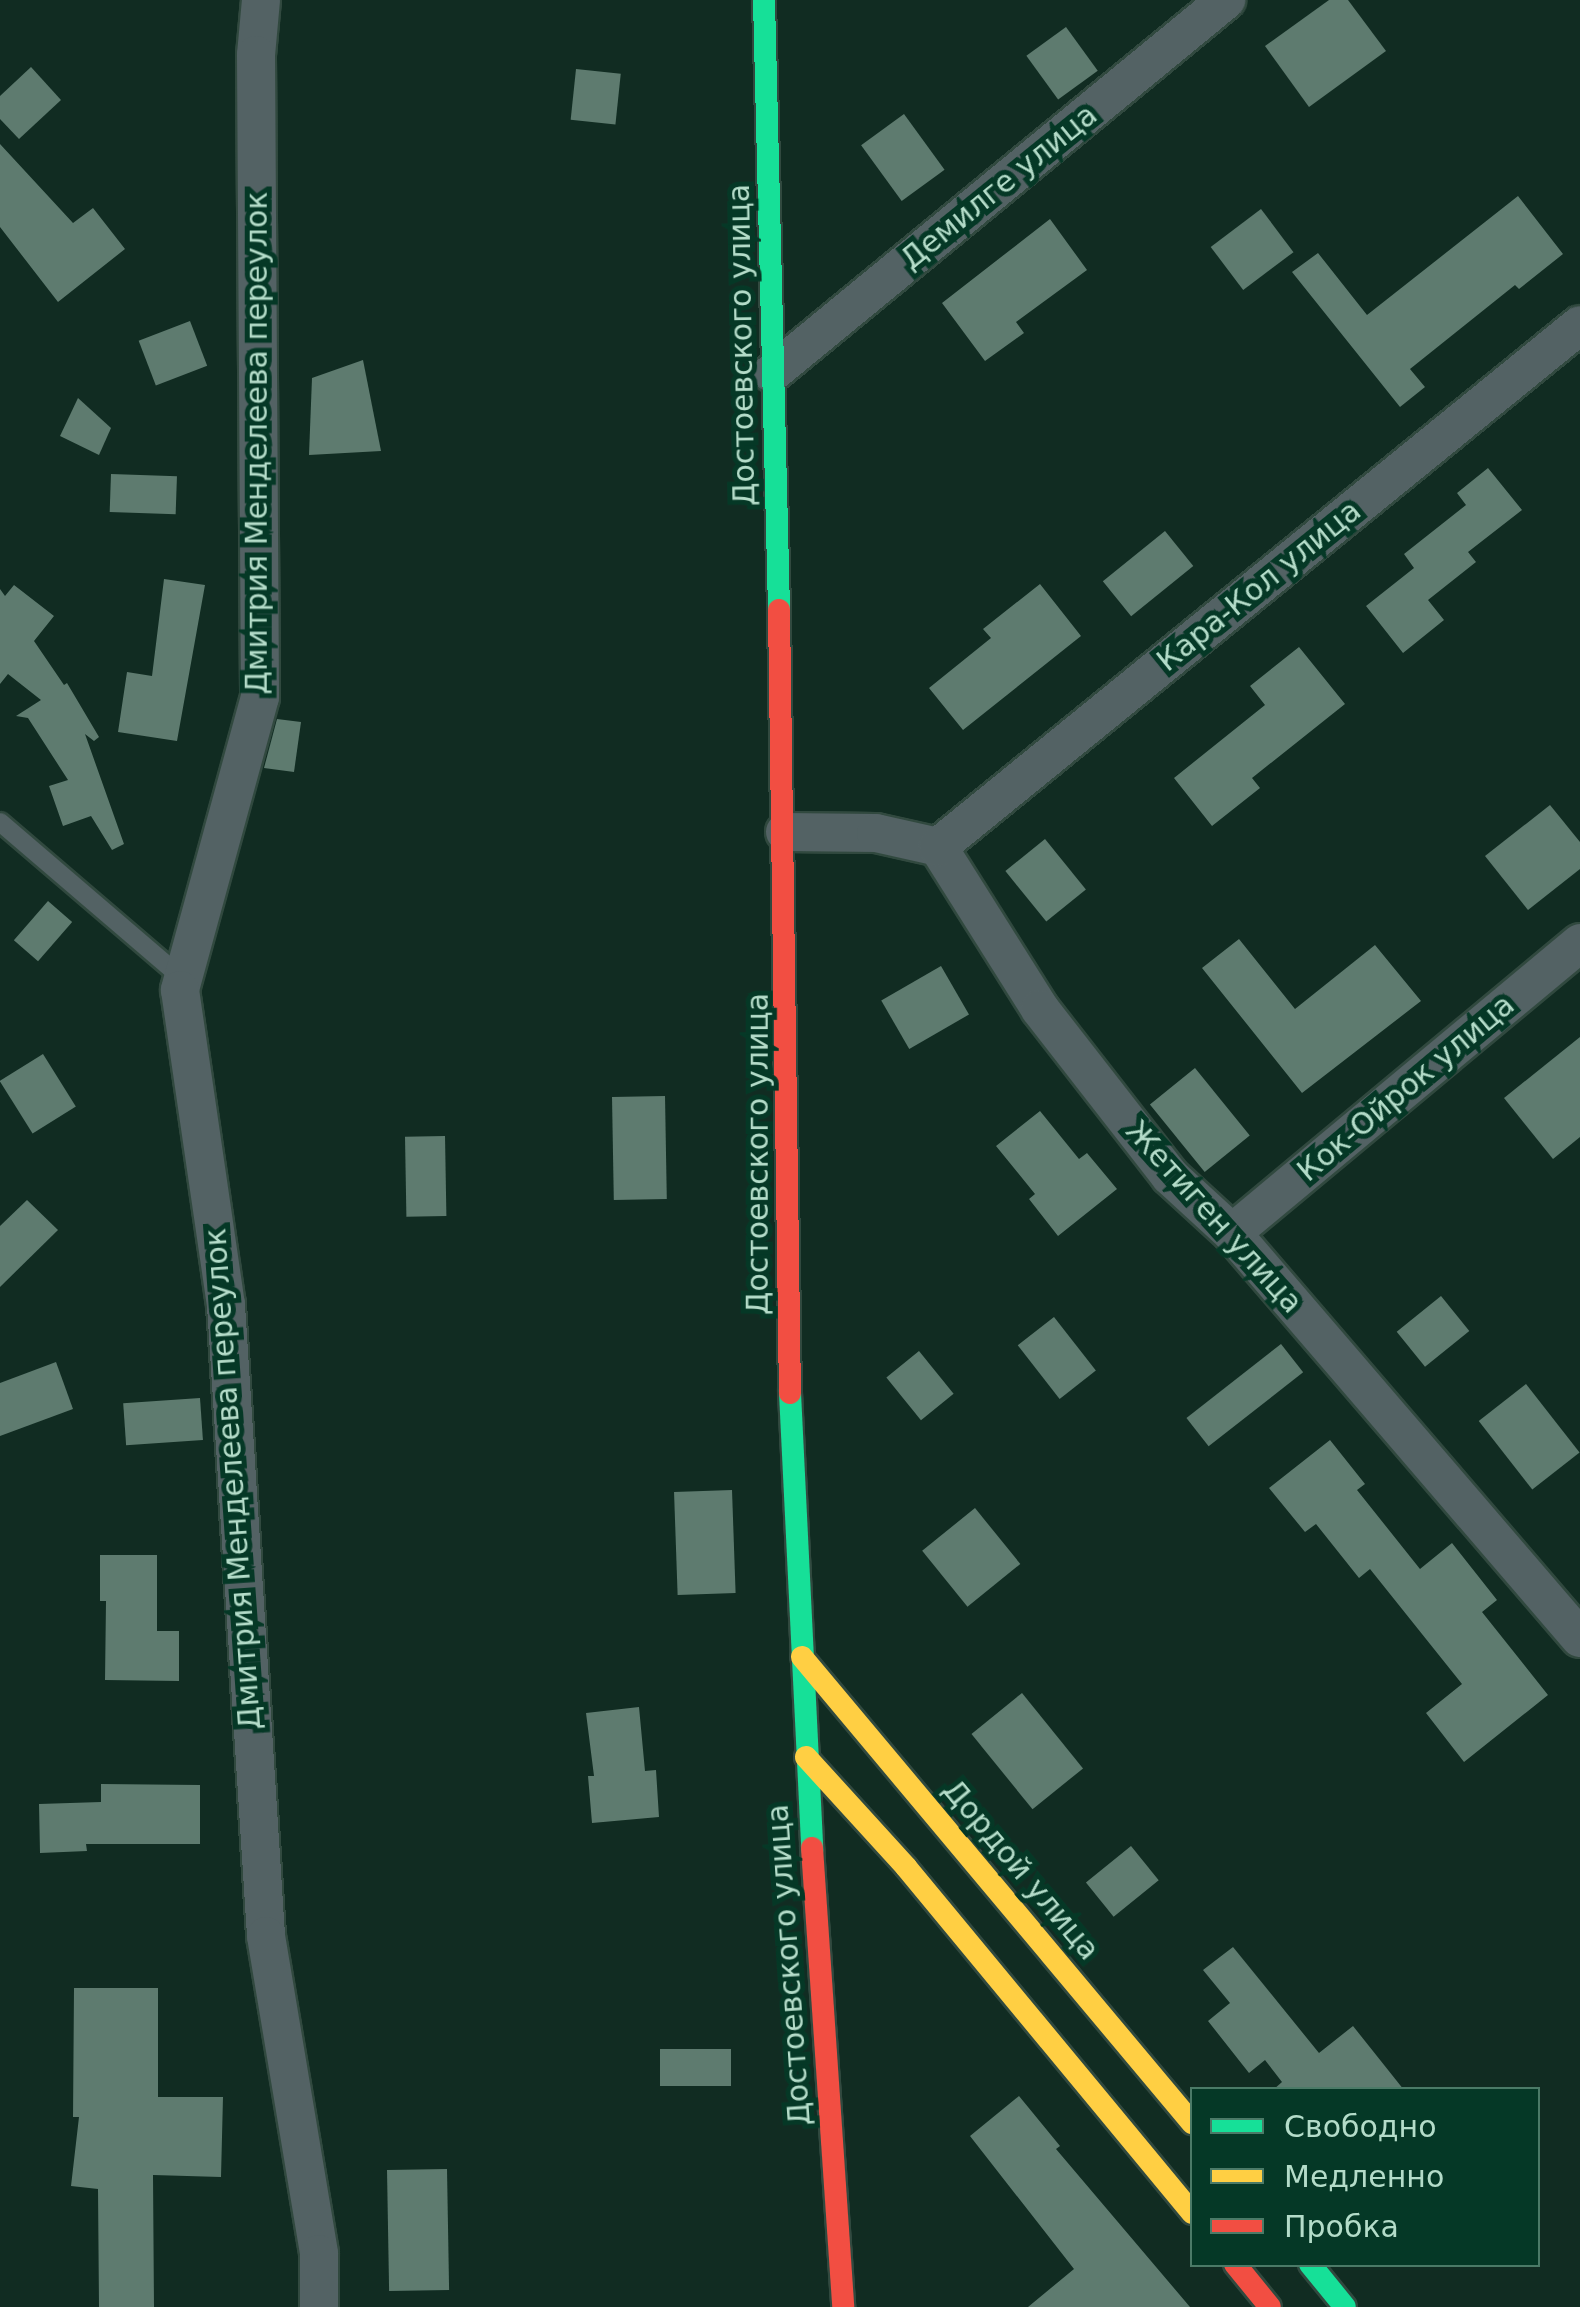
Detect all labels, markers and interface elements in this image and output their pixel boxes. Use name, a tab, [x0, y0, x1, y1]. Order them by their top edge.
street label: Демилге улица	[894, 97, 1104, 277]
street label: Достоевского улица	[721, 184, 763, 506]
street label: Дмитрия Менделеева переулок	[239, 192, 275, 694]
street label: Кара-Кол улица	[1150, 493, 1368, 679]
street label: Кок-Ойрок улица	[1290, 987, 1522, 1189]
street label: Достоевского улица	[740, 993, 776, 1315]
street label: Жетиген улица	[1118, 1113, 1310, 1321]
street label: Дмитрия Менделеева переулок	[198, 1227, 268, 1731]
street label: Дордой улица	[935, 1773, 1107, 1967]
street label: Достоевского улица	[760, 1803, 818, 2127]
legend	[1190, 2087, 1540, 2267]
text: Свободно	[1284, 2109, 1437, 2144]
text: Медленно	[1284, 2159, 1444, 2194]
text: Пробка	[1284, 2209, 1399, 2244]

